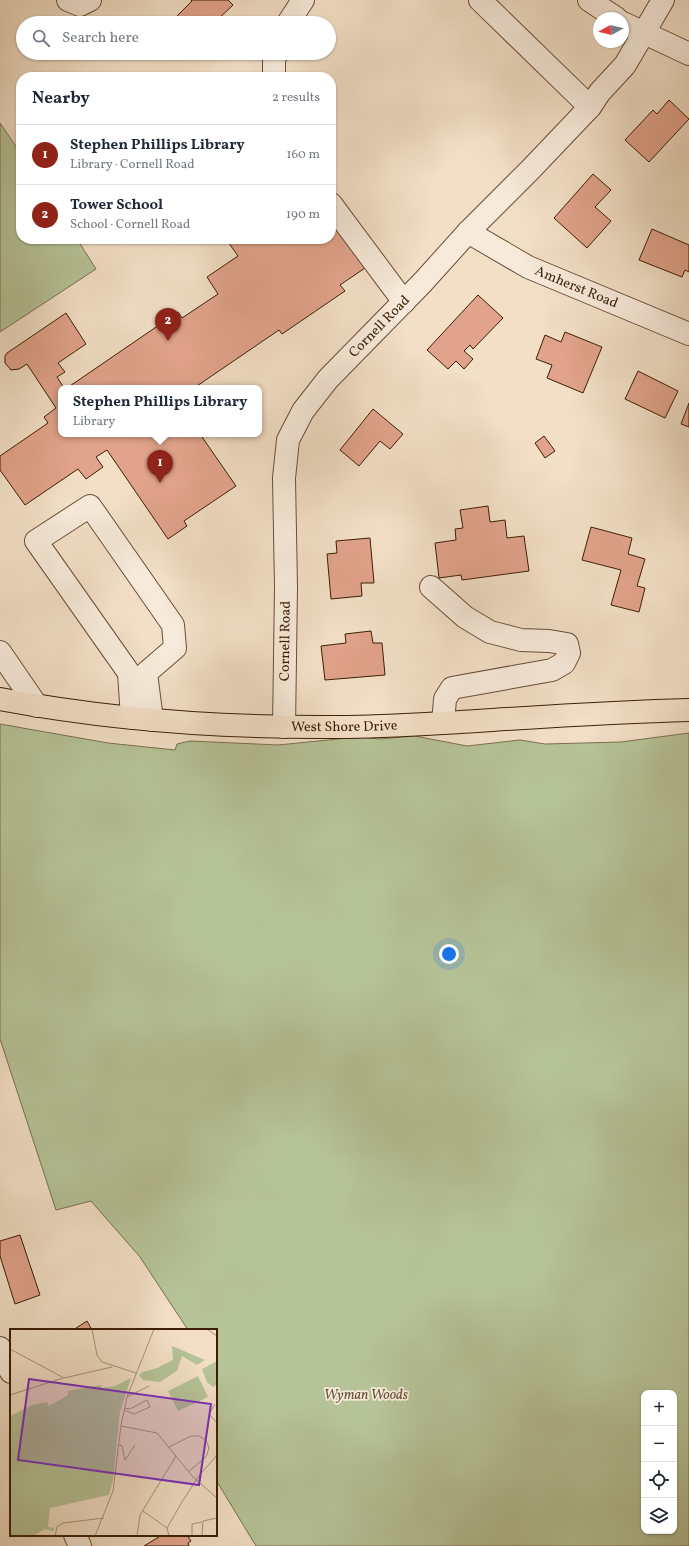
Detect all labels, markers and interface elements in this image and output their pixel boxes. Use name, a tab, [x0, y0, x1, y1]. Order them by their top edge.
north arrow	[593, 12, 629, 48]
search box	[16, 16, 336, 60]
icon: search	[30, 27, 52, 49]
text: Search here	[62, 28, 139, 49]
text: Nearby	[32, 87, 90, 110]
text: 2 results	[272, 89, 320, 107]
text: Stephen Phillips Library	[70, 135, 245, 156]
text: 1	[42, 146, 48, 164]
text: 160 m	[286, 146, 320, 164]
text: Library · Cornell Road	[70, 156, 195, 174]
text: Tower School	[70, 195, 163, 216]
text: 2	[42, 206, 48, 224]
text: 190 m	[286, 206, 320, 224]
text: School · Cornell Road	[70, 216, 190, 234]
street label: Amherst Road	[532, 261, 621, 313]
street label: Cornell Road	[345, 291, 414, 362]
pin: 2	[155, 308, 181, 341]
popup	[58, 385, 262, 437]
text: Stephen Phillips Library	[73, 392, 247, 413]
text: Library	[73, 413, 115, 431]
pin: 1	[147, 450, 173, 483]
street label: Cornell Road	[275, 601, 295, 681]
street label: West Shore Drive	[291, 716, 398, 737]
your location	[439, 944, 459, 964]
inset map	[10, 1329, 217, 1536]
park label: Wyman Woods	[324, 1386, 408, 1405]
map controls	[641, 1390, 677, 1534]
button: +	[641, 1390, 677, 1426]
button: −	[641, 1426, 677, 1462]
button: locate	[641, 1462, 677, 1498]
button: layers	[641, 1498, 677, 1534]

